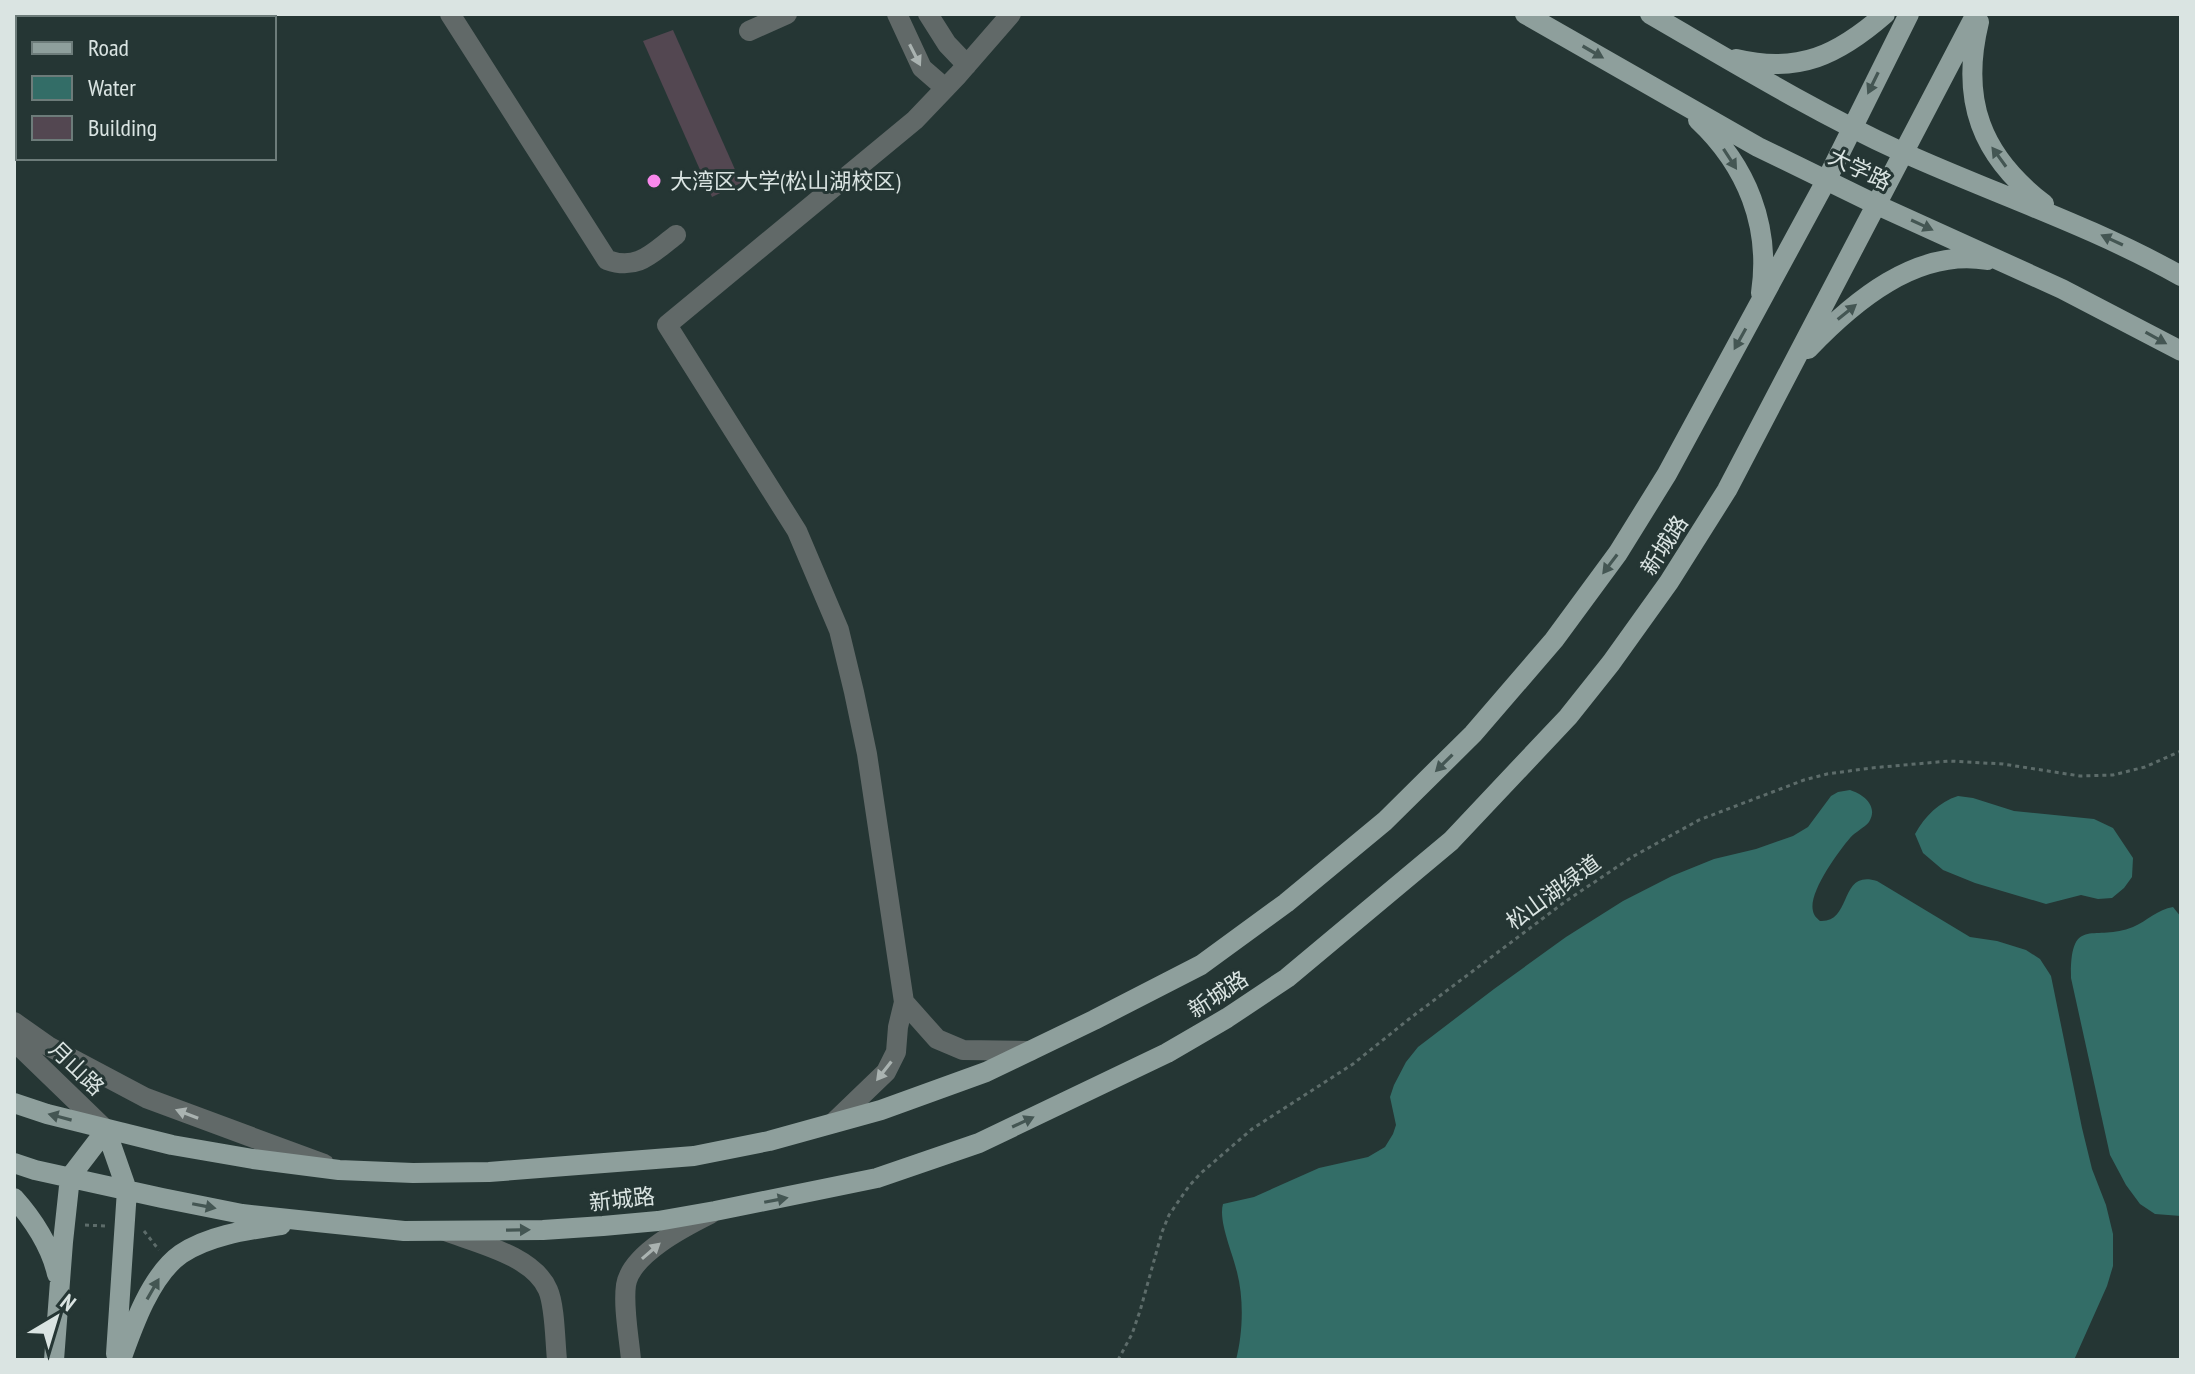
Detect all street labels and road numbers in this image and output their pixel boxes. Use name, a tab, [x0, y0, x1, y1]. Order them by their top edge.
street label: 大学路	[1824, 142, 1896, 196]
street label: 新城路	[1634, 510, 1694, 580]
street label: 松山湖绿道	[1500, 848, 1606, 936]
street label: 新城路	[1183, 964, 1253, 1024]
street label: 月山路	[44, 1035, 110, 1101]
street label: 新城路	[588, 1182, 656, 1216]

